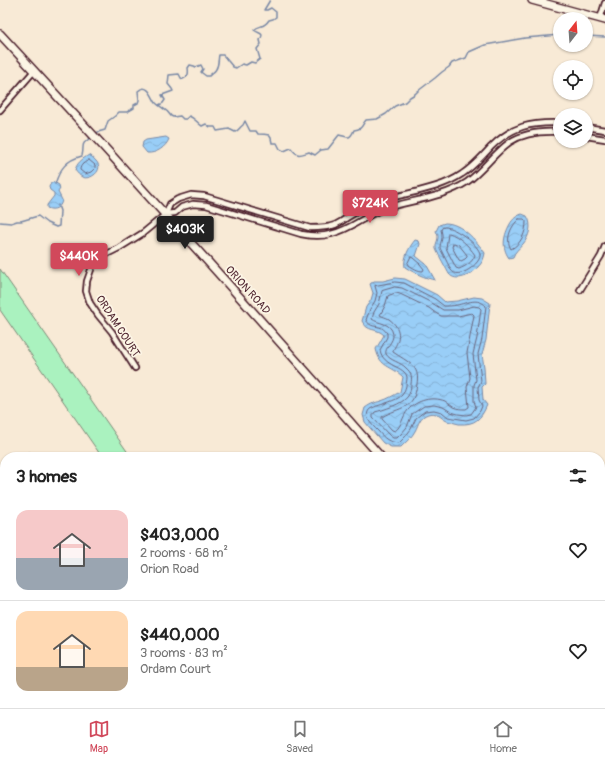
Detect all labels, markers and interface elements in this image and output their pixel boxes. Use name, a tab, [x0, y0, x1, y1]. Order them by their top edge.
north arrow	[553, 12, 593, 52]
map controls	[553, 12, 593, 148]
button: locate	[553, 60, 593, 100]
button: layers	[553, 108, 593, 148]
pin: $724K	[342, 190, 398, 224]
text: $724K	[352, 195, 388, 211]
pin: $403K	[157, 216, 213, 250]
text: $403K	[166, 221, 204, 237]
pin: $440K	[51, 243, 107, 277]
text: $440K	[60, 248, 98, 264]
street label: ORION ROAD	[223, 263, 273, 317]
street label: ORDAM COURT	[93, 293, 143, 359]
icon: filters	[567, 465, 589, 487]
text: 3 homes	[16, 466, 77, 487]
text: $403,000	[140, 524, 219, 545]
icon: home	[48, 526, 96, 574]
icon: heart	[567, 539, 589, 561]
text: 2 rooms · 68 m²	[140, 545, 228, 561]
text: Orion Road	[140, 561, 199, 577]
text: $440,000	[140, 624, 220, 645]
icon: home	[48, 627, 96, 675]
icon: heart	[567, 640, 589, 662]
text: 3 rooms · 83 m²	[140, 645, 228, 661]
text: Ordam Court	[140, 661, 211, 677]
tab: Map	[88, 718, 110, 755]
tab: Saved	[286, 718, 313, 755]
tab: Home	[489, 718, 517, 755]

